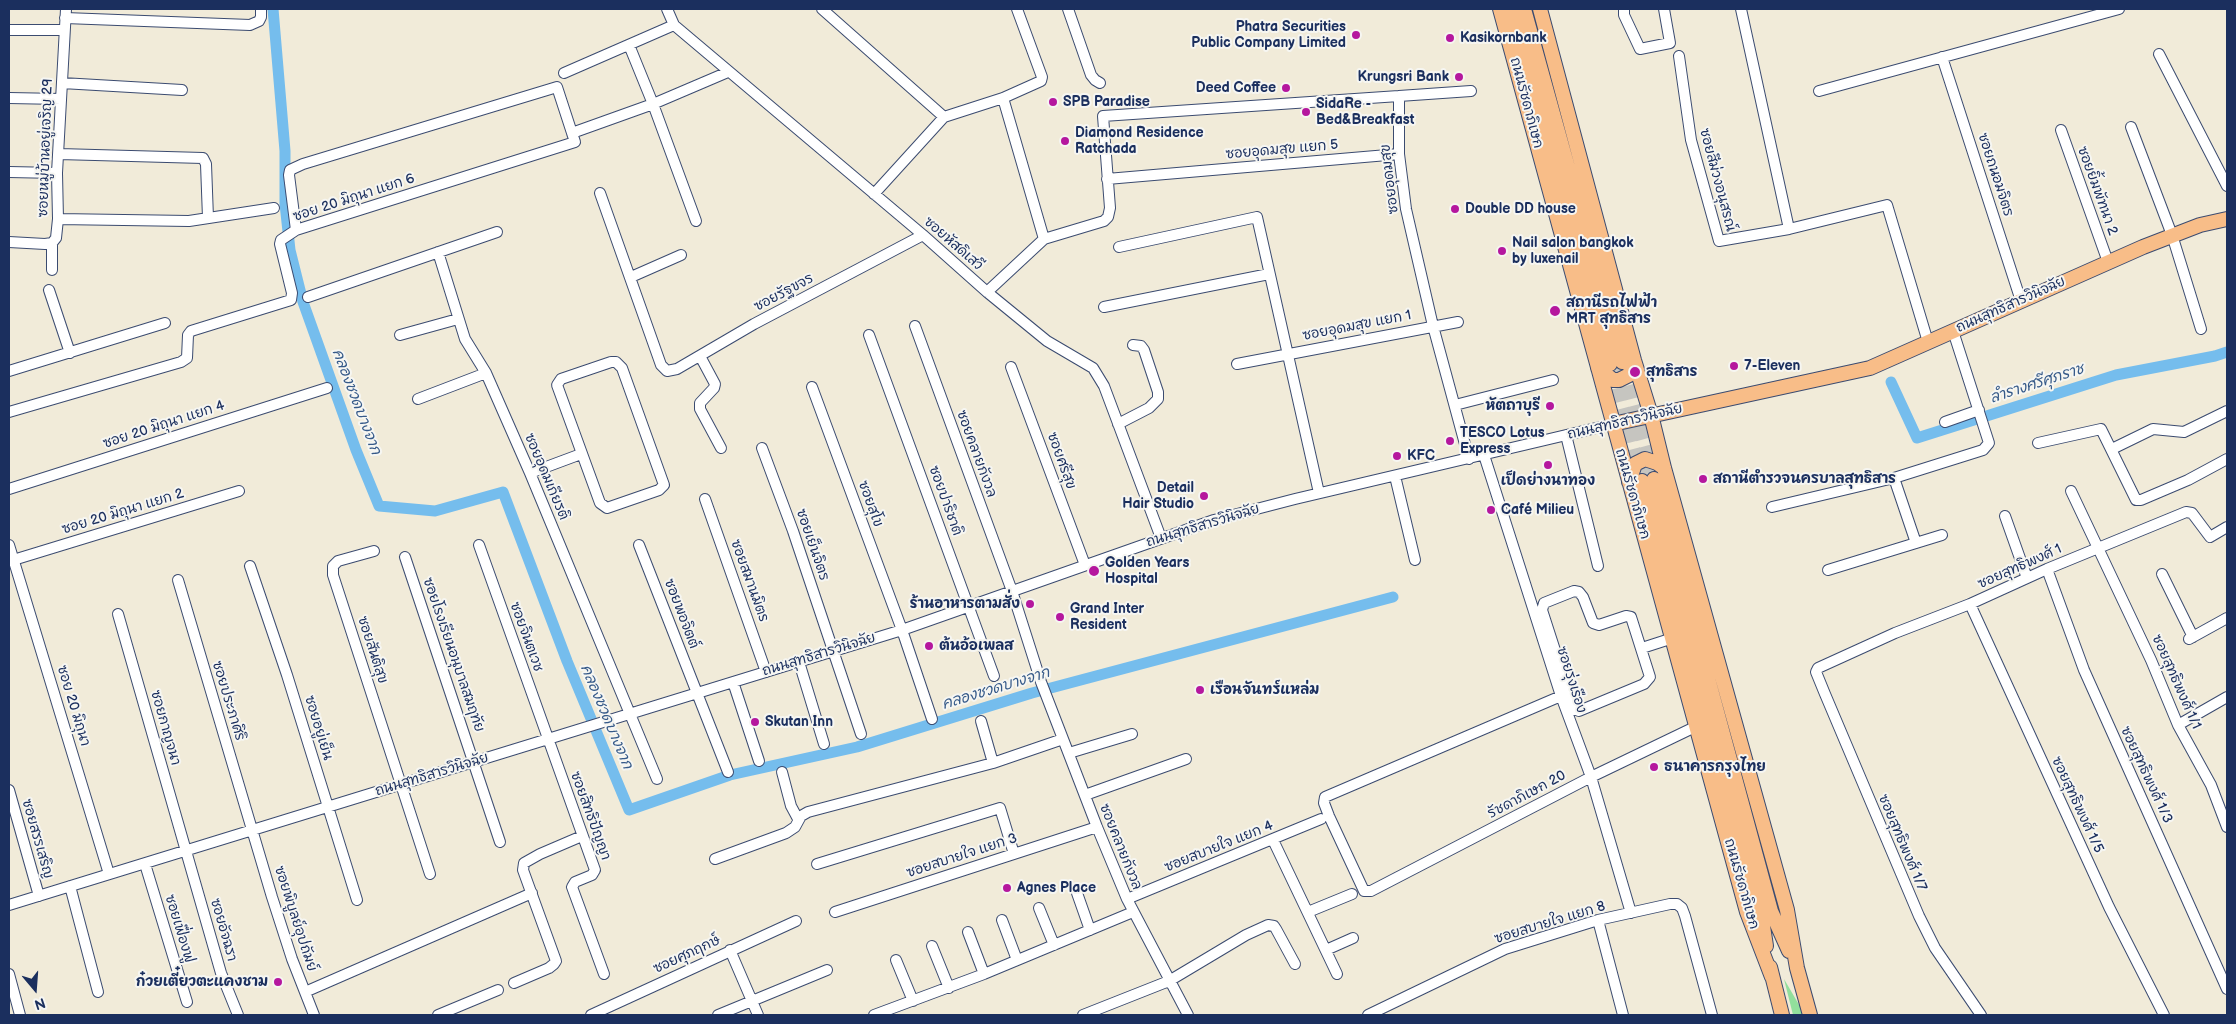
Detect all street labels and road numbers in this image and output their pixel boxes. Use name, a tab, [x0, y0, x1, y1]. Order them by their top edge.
street label: ถนนรัชดาภิเษก	[1506, 56, 1546, 150]
street label: ซอยหมู่บ้านอยู่เจริญ 29	[35, 78, 57, 218]
street label: ซอยสีม่วงอนุสรณ์	[1695, 127, 1739, 233]
street label: ซอยถนอมจิตร	[1974, 131, 2016, 219]
street label: ซอยอุดมสุข แยก 5	[1225, 137, 1339, 163]
street label: ซอยอุดมสุข	[1377, 143, 1403, 215]
street label: ซอยยิ้มพัทนา 2	[2073, 144, 2121, 238]
street label: ซอย 20 มิถุนา แยก 6	[291, 170, 417, 226]
street label: ซอยหัสดิเสวี	[920, 214, 986, 274]
street label: ซอยรัฐขจร	[751, 270, 817, 316]
street label: ถนนสุทธิสารวินิจฉัย	[1954, 273, 2068, 337]
street label: ซอยอุดมสุข แยก 1	[1301, 307, 1413, 345]
street label: ซอย 20 มิถุนา แยก 4	[101, 397, 227, 453]
street label: ถนนสุทธิสารวินิจฉัย	[1566, 401, 1684, 443]
street label: ซอยคลายกังวล	[952, 408, 1000, 500]
street label: ซอยศรีสุข	[1043, 430, 1079, 492]
street label: ซอยอุดมเกียรติ	[520, 431, 572, 523]
street label: ถนนรัชดาภิเษก	[1611, 447, 1653, 541]
street label: ซอยปาริชาติ	[925, 464, 965, 538]
street label: ซอยสุโข	[854, 479, 886, 529]
street label: ซอย 20 มิถุนา แยก 2	[60, 485, 186, 539]
street label: ถนนสุทธิสารวินิจฉัย	[1144, 501, 1262, 551]
street label: ซอยเย็นจิตร	[792, 507, 832, 583]
street label: ซอยสมานมิตร	[726, 538, 772, 624]
street label: ซอยสุทธิพงศ์ 1	[1975, 541, 2065, 593]
street label: ซอยโรงเรียนอนุบาลสมฤทัย	[419, 576, 487, 734]
street label: ซอยพอจิตต์	[660, 577, 702, 651]
street label: ซอยจินตเวช	[506, 600, 546, 674]
street label: ซอยสันติสุข	[353, 614, 391, 686]
street label: ถนนสุทธิสารวินิจฉัย	[760, 630, 878, 680]
street label: ซอยสุทธิพงศ์ 1/1	[2148, 632, 2204, 732]
street label: ซอยรุ่งเรือง	[1552, 645, 1590, 715]
street label: ซอยประภาศิริ	[208, 659, 248, 743]
street label: ซอย 20 มิถุนา	[53, 664, 93, 748]
street label: ซอยกาญจนา	[146, 689, 184, 767]
street label: ซอยอยู่เย็น	[300, 694, 336, 762]
street label: ซอยสุทธิพงศ์ 1/3	[2116, 724, 2176, 826]
street label: ถนนสุทธิสารวินิจฉัย	[373, 750, 491, 800]
street label: ซอยสุทธิพงศ์ 1/5	[2047, 754, 2107, 856]
street label: รัชดาภิเษก 20	[1485, 767, 1569, 823]
street label: ซอยสิทธิปัญญา	[566, 769, 614, 863]
street label: ซอยสุทธิพงศ์ 1/7	[1874, 792, 1930, 894]
street label: ซอยสรรเสริญ	[18, 797, 56, 881]
street label: ซอยคลายกังวล	[1095, 801, 1145, 893]
street label: ซอยสบายใจ แยก 4	[1162, 818, 1276, 876]
street label: ซอยสบายใจ แยก 3	[904, 830, 1020, 882]
street label: ถนนรัชดาภิเษก	[1720, 837, 1762, 931]
street label: ซอยพิบูลย์อุปถัมย์	[270, 864, 320, 974]
street label: ซอยเฟื่องฟู	[161, 893, 197, 965]
street label: ซอยอัจฉรา	[206, 897, 240, 963]
street label: ซอยสบายใจ แยก 8	[1493, 898, 1607, 948]
street label: ซอยศุภฤกษ์	[651, 932, 723, 978]

